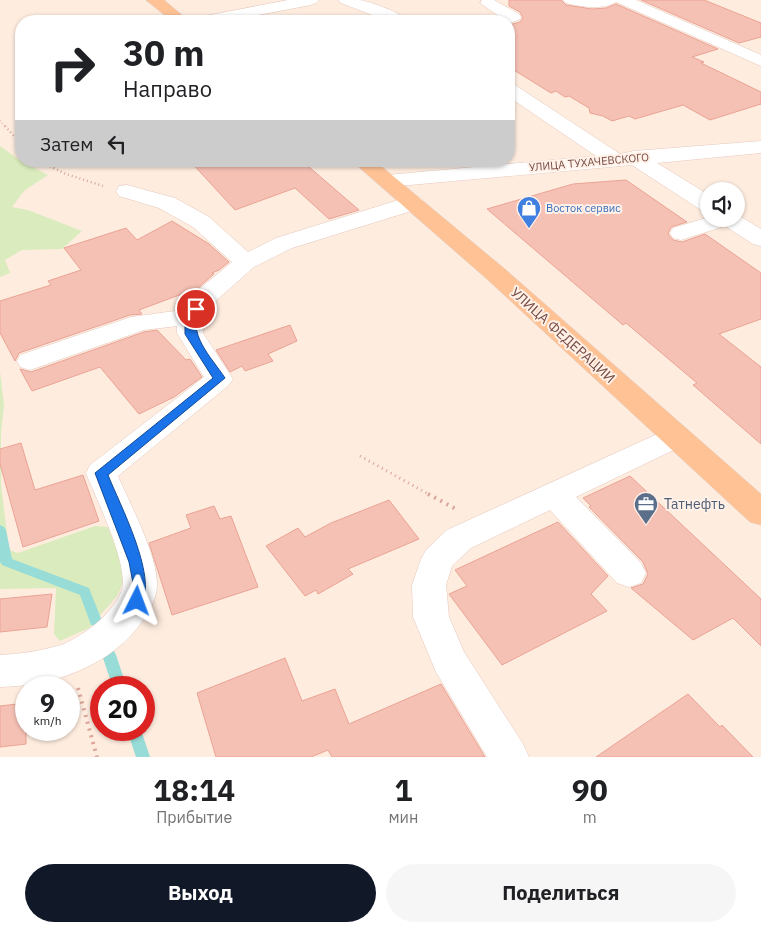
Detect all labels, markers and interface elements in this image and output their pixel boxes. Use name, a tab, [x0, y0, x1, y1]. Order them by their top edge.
text: 30 m	[123, 30, 205, 76]
icon: right	[40, 35, 105, 100]
text: Направо	[123, 74, 212, 103]
icon: left	[103, 130, 131, 158]
text: Затем	[40, 132, 93, 156]
street label: УЛИЦА ТУХАЧЕВСКОГО	[528, 150, 650, 174]
map controls	[700, 182, 745, 227]
button: sound	[700, 182, 745, 227]
shop icon: Восток сервис	[516, 195, 542, 229]
place label: Восток сервис	[546, 201, 621, 215]
street label: УЛИЦА ФЕДЕРАЦИИ	[507, 283, 619, 387]
pin	[175, 288, 217, 330]
icon: arrive	[182, 295, 210, 323]
office icon: Татнефть	[633, 491, 659, 525]
place label: Татнефть	[664, 495, 725, 513]
position arrow	[110, 574, 162, 626]
speed limit sign: 20	[90, 676, 155, 741]
text: 9	[40, 686, 55, 719]
text: km/h	[33, 713, 62, 728]
text: 18:14	[153, 770, 235, 809]
text: 1	[394, 770, 412, 809]
text: 90	[572, 770, 608, 809]
text: Прибытие	[156, 807, 232, 827]
text: мин	[388, 807, 418, 827]
text: m	[583, 807, 597, 827]
button: Выход	[25, 864, 376, 922]
button: Поделиться	[386, 864, 736, 922]

